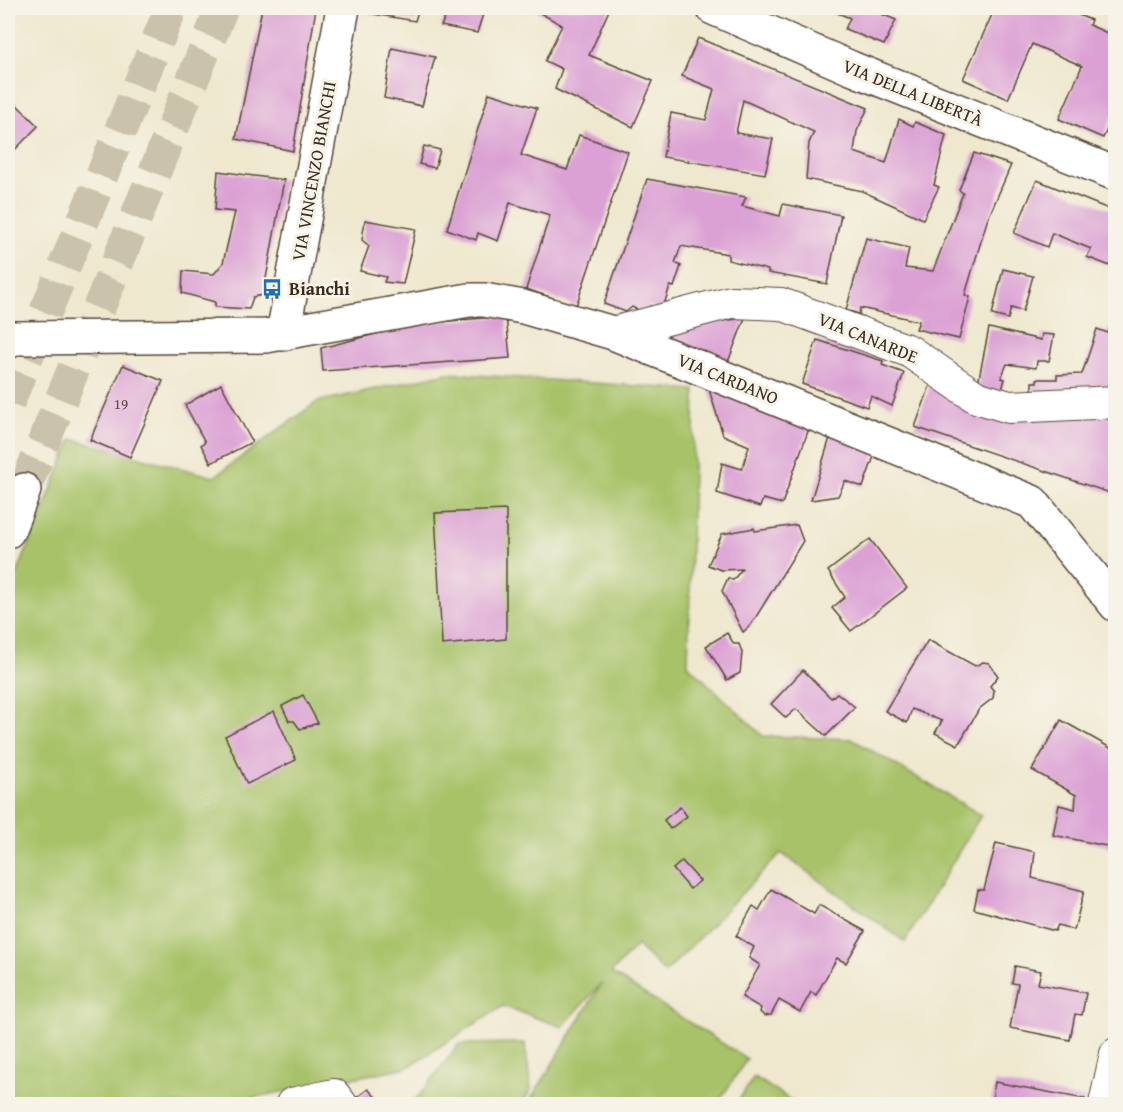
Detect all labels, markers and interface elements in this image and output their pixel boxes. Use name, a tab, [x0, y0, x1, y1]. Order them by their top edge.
street label: VIA DELLA LIBERTÀ	[839, 52, 988, 133]
street label: VIA VINCENZO BIANCHI	[284, 79, 343, 263]
place label: Bianchi	[289, 275, 350, 302]
bus stop icon: Bianchi	[260, 277, 284, 301]
street label: VIA CANARDE	[814, 305, 922, 370]
street label: VIA CARDANO	[674, 346, 783, 411]
house number: 19	[114, 393, 128, 414]

